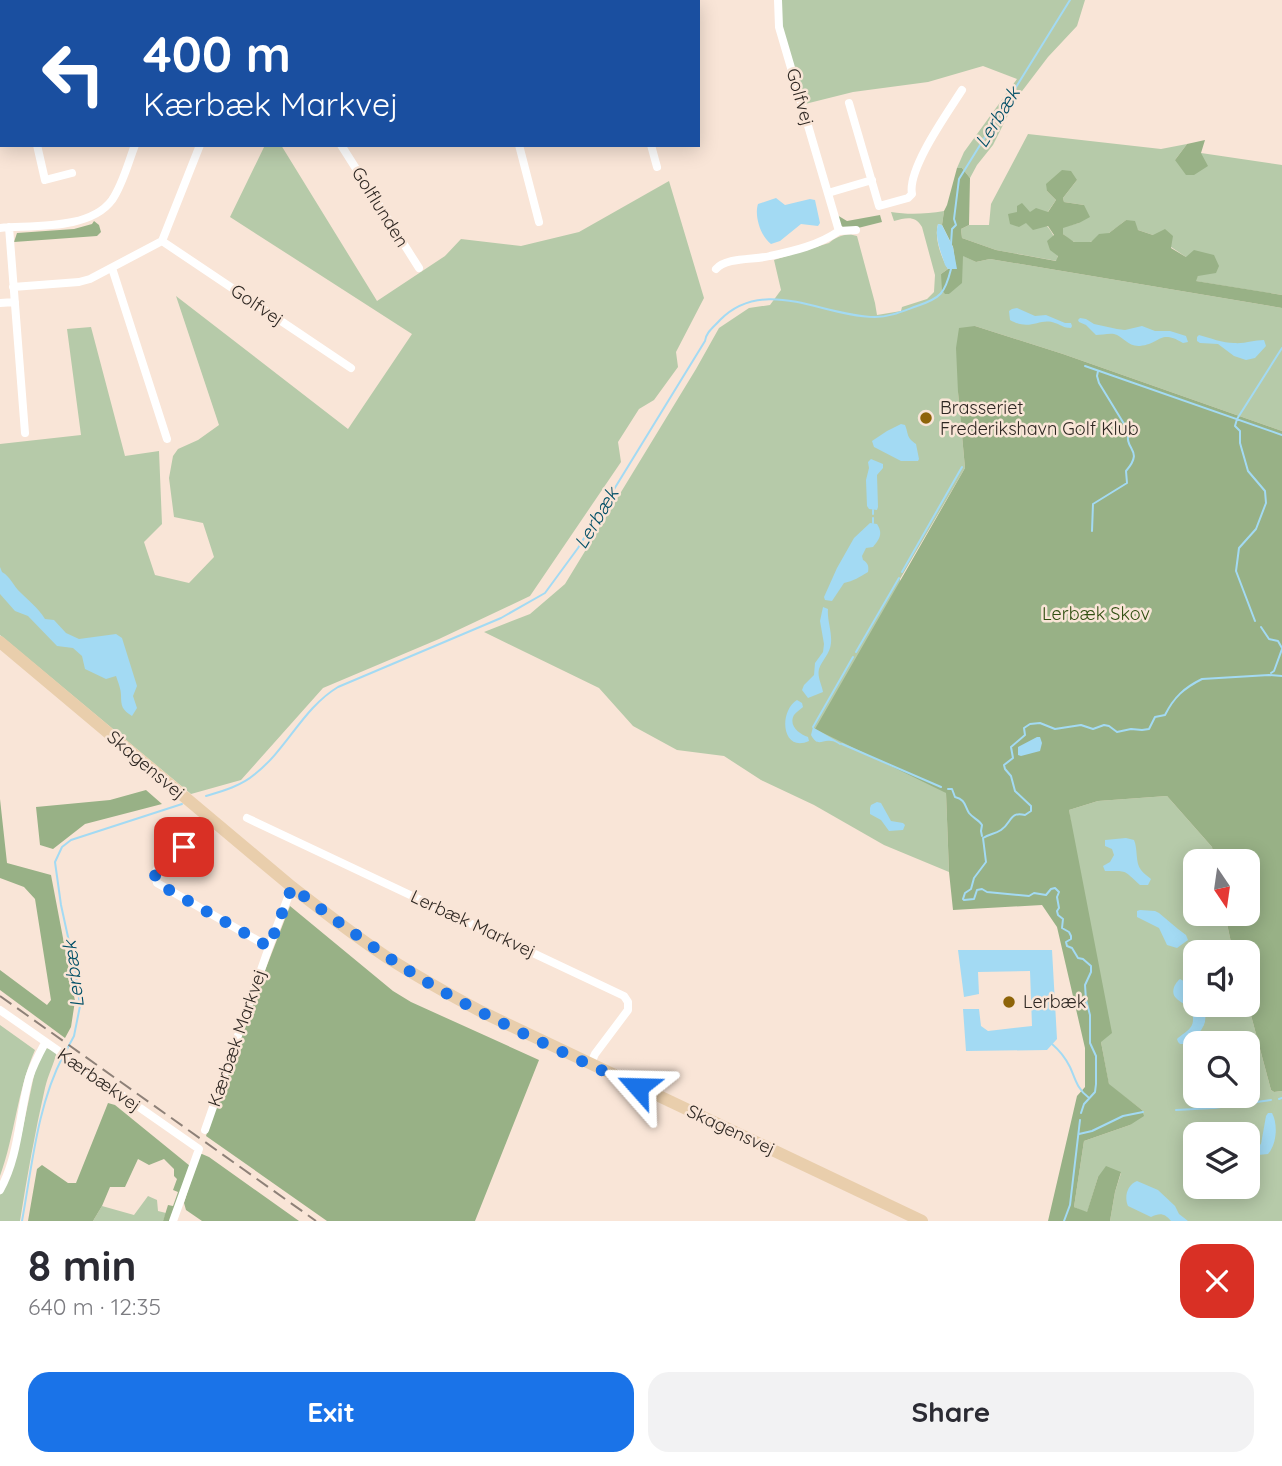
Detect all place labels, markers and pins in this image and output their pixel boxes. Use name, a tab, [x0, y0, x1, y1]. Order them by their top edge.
place label: Brasseriet Frederikshavn Golf Klub	[940, 396, 1139, 440]
marker: Brasseriet Frederikshavn Golf Klub	[918, 410, 934, 426]
pin	[154, 817, 214, 877]
place label: Lerbæk	[1023, 990, 1086, 1013]
marker: Lerbæk	[1001, 994, 1017, 1010]

